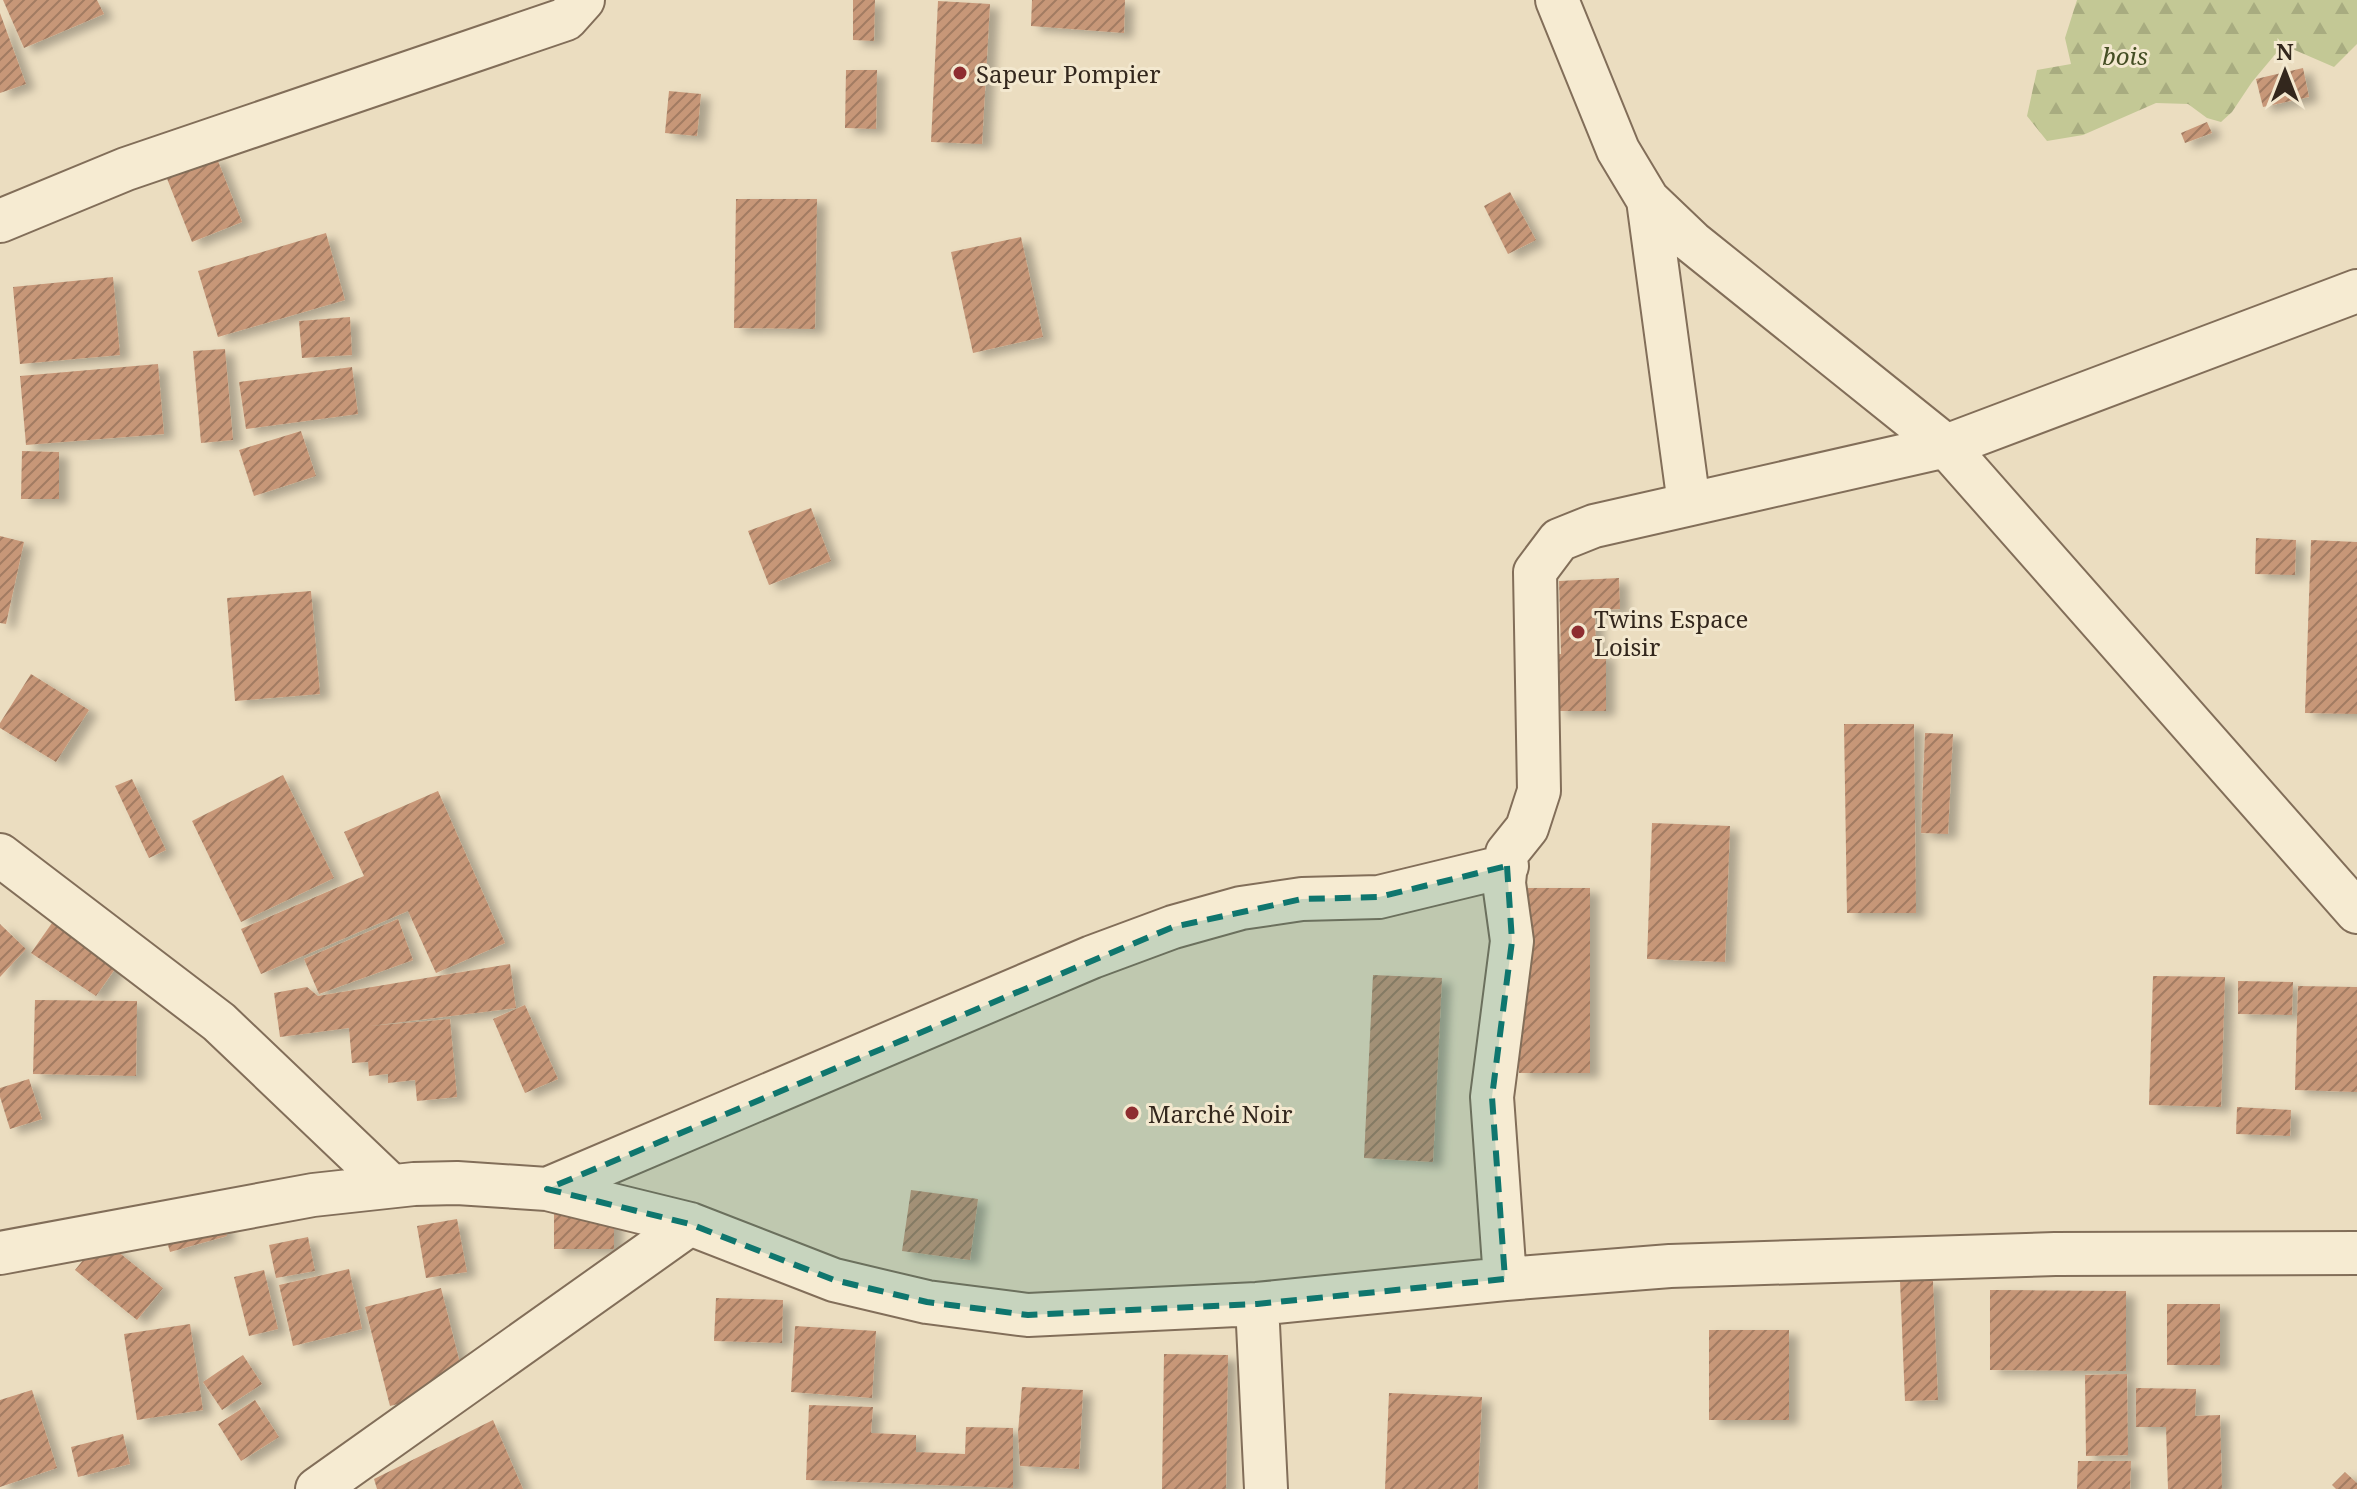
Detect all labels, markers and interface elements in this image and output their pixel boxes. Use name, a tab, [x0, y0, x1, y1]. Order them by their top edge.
north arrow	[2245, 32, 2325, 112]
text: N	[2276, 36, 2294, 66]
park label: bois	[2102, 39, 2148, 72]
place label: Sapeur Pompier	[976, 57, 1161, 90]
marker: Sapeur Pompier	[951, 64, 969, 82]
place label: Twins Espace Loisir	[1594, 602, 1748, 663]
marker: Twins Espace Loisir	[1569, 623, 1587, 641]
place label: Marché Noir	[1148, 1097, 1293, 1130]
marker: Marché Noir	[1123, 1104, 1141, 1122]

